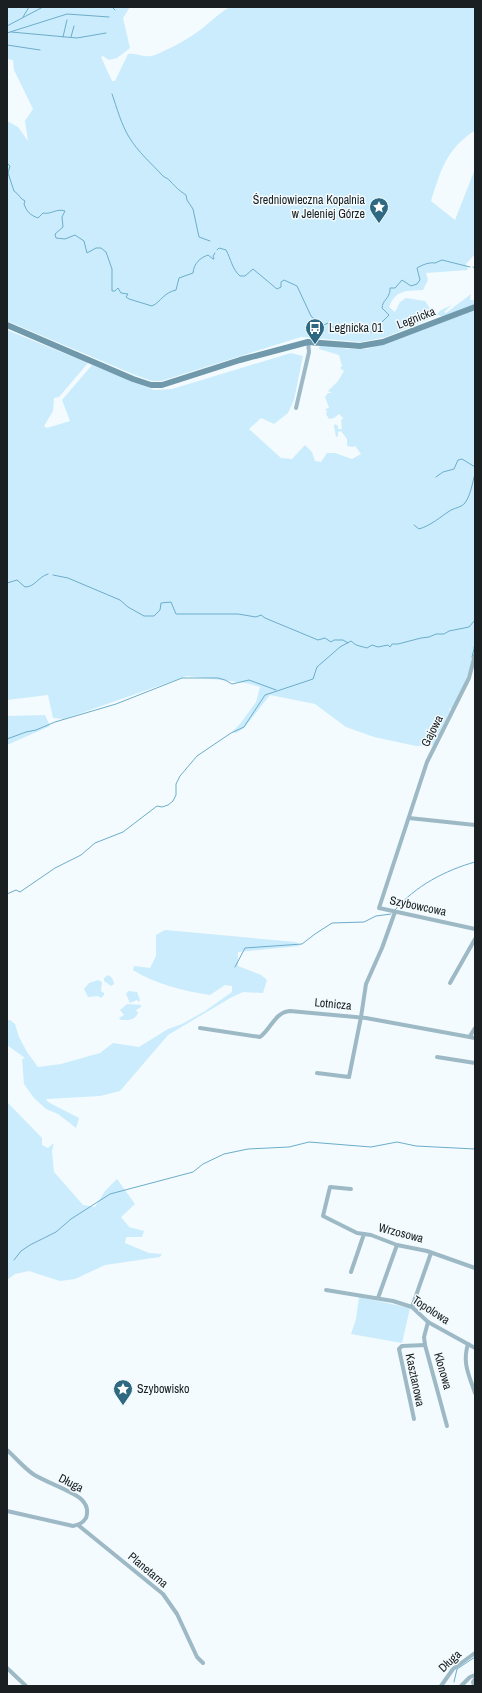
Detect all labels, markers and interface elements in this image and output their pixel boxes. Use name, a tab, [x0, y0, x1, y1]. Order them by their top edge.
place label: Średniowieczna Kopalnia w Jeleniej Górze	[253, 192, 366, 222]
place icon: Średniowieczna Kopalnia w Jeleniej Górze	[368, 196, 390, 224]
street label: Legnicka	[394, 303, 438, 333]
bus stop icon: Legnicka 01	[304, 317, 326, 345]
place label: Legnicka 01	[329, 320, 383, 336]
street label: Gajowa	[417, 712, 447, 750]
street label: Szybowcowa	[388, 892, 448, 920]
street label: Lotnicza	[314, 994, 353, 1014]
street label: Wrzosowa	[377, 1219, 426, 1247]
street label: Topolowa	[409, 1292, 453, 1328]
street label: Klonowa	[430, 1351, 456, 1392]
street label: Kasztanowa	[402, 1352, 429, 1408]
place icon: Szybowisko	[112, 1378, 134, 1406]
place label: Szybowisko	[137, 1381, 190, 1397]
street label: Długa	[56, 1470, 87, 1496]
street label: Planetarna	[125, 1549, 172, 1592]
street label: Długa	[435, 1646, 465, 1676]

